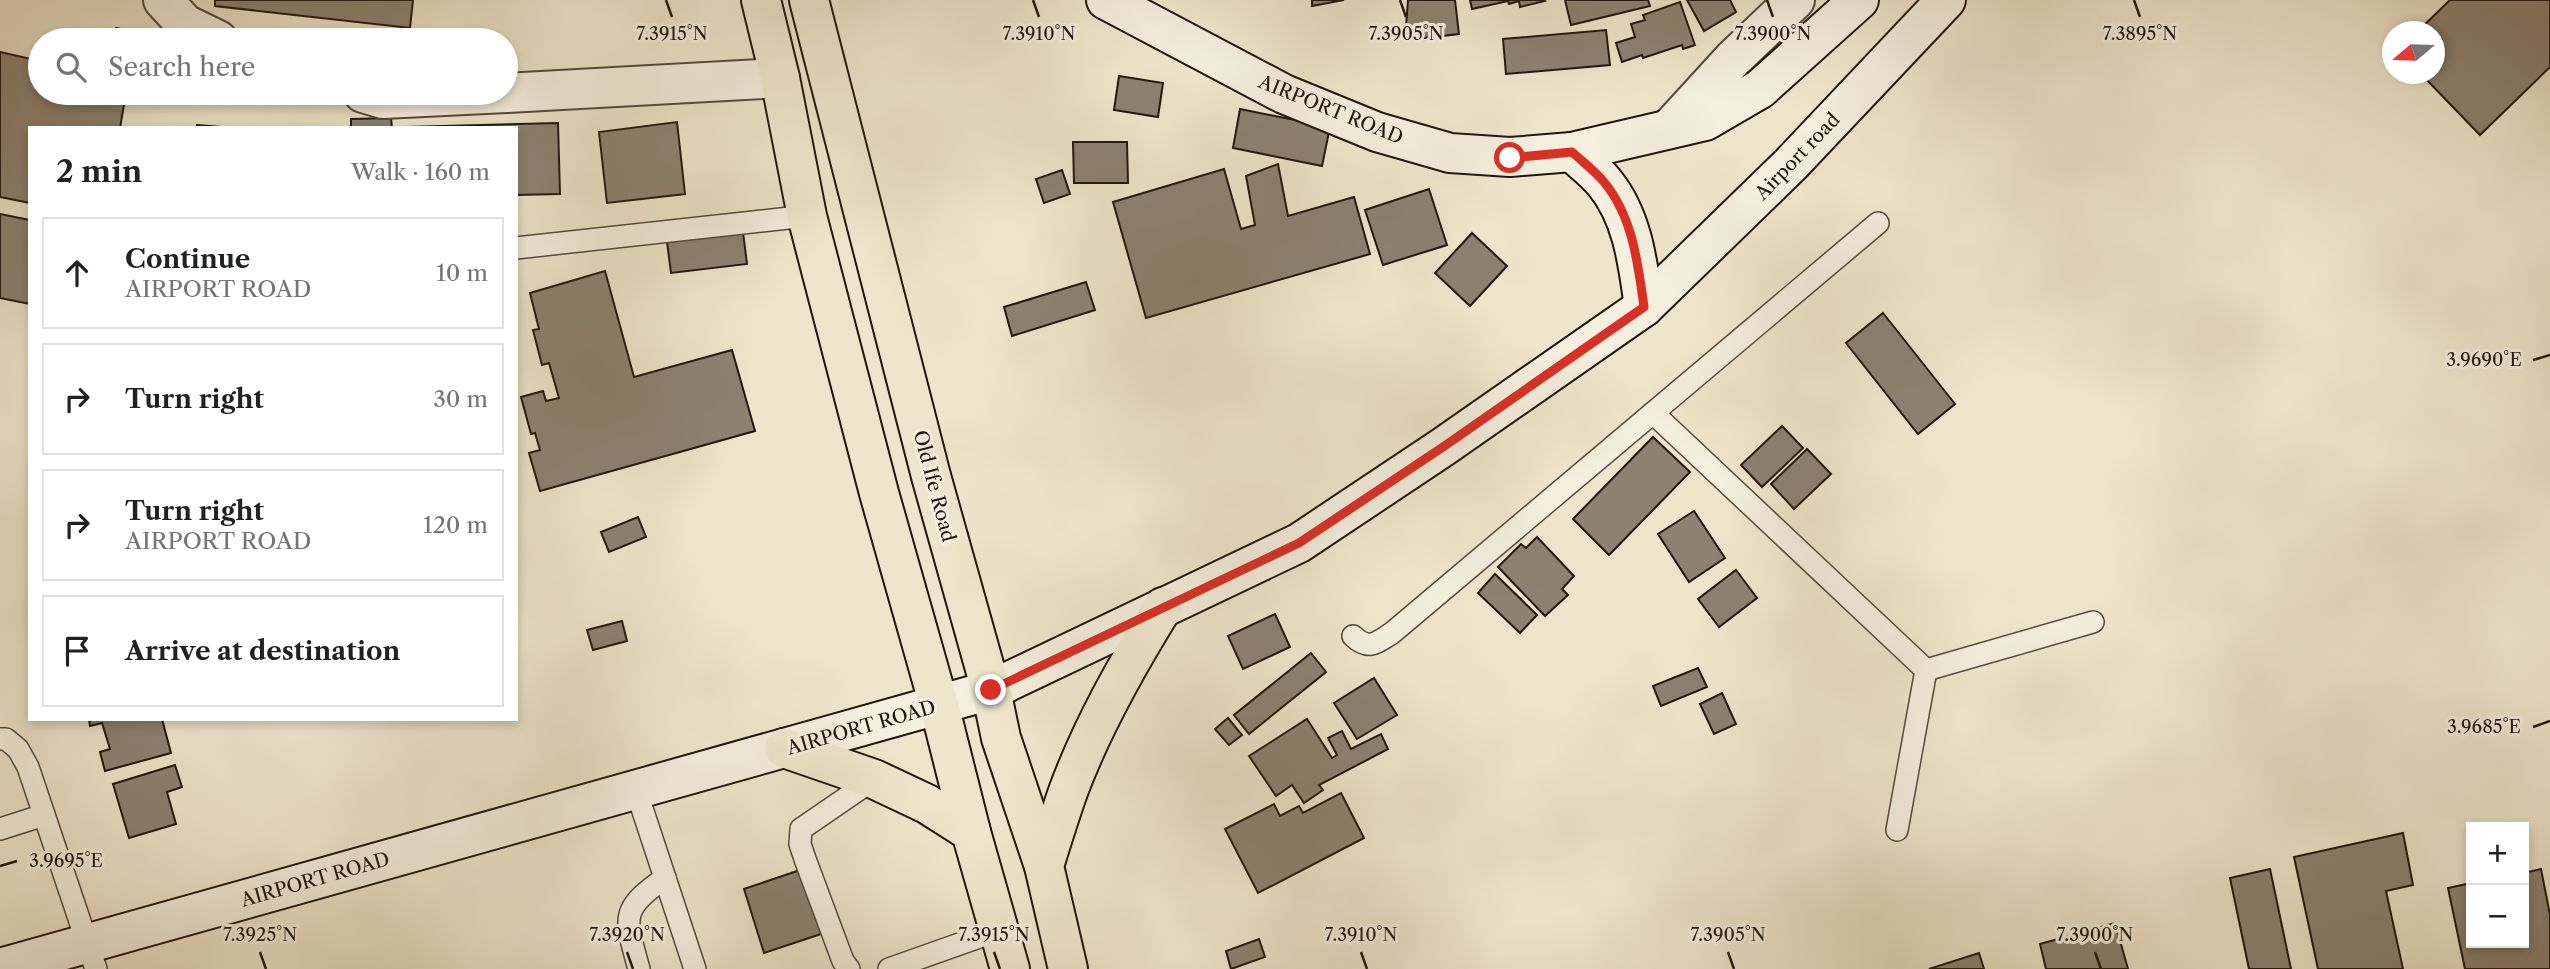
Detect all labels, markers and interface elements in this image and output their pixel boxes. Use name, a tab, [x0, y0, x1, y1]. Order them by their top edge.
north arrow	[2382, 21, 2445, 84]
text: 7.3915°N	[636, 23, 708, 45]
text: 7.3910°N	[1003, 23, 1076, 45]
text: 7.3905°N	[1368, 23, 1444, 45]
text: 7.3900°N	[1735, 23, 1812, 45]
text: 7.3895°N	[2103, 23, 2177, 45]
search box	[28, 28, 518, 105]
icon: search	[52, 48, 90, 86]
text: Search here	[108, 51, 255, 83]
street label: AIRPORT ROAD	[1254, 70, 1406, 149]
street label: Airport road	[1749, 108, 1845, 205]
route start	[1494, 142, 1525, 173]
text: 2 min	[56, 153, 142, 190]
text: Walk · 160 m	[351, 158, 490, 186]
text: Continue	[125, 243, 250, 275]
icon: ahead	[58, 254, 96, 292]
text: 10 m	[436, 259, 488, 287]
text: AIRPORT ROAD	[125, 275, 311, 303]
text: 3.9690°E	[2446, 349, 2522, 371]
icon: right	[58, 380, 96, 418]
text: Turn right	[125, 383, 264, 415]
text: 30 m	[433, 385, 488, 413]
street label: Old Ife Road	[909, 428, 961, 545]
text: Turn right	[125, 495, 264, 527]
icon: right	[58, 506, 96, 544]
text: 120 m	[423, 511, 488, 539]
text: AIRPORT ROAD	[125, 527, 311, 555]
icon: arrive	[58, 632, 96, 670]
text: Arrive at destination	[125, 635, 400, 667]
route end	[975, 674, 1006, 705]
street label: AIRPORT ROAD	[783, 695, 938, 760]
text: 3.9685°E	[2447, 716, 2521, 738]
map controls	[2466, 822, 2529, 948]
button: +	[2466, 822, 2529, 885]
street label: AIRPORT ROAD	[237, 847, 392, 912]
text: 3.9695°E	[29, 850, 103, 872]
button: −	[2466, 885, 2529, 948]
text: 7.3925°N	[223, 924, 297, 946]
text: 7.3920°N	[589, 924, 665, 946]
text: 7.3915°N	[958, 924, 1030, 946]
text: 7.3910°N	[1325, 924, 1398, 946]
text: 7.3905°N	[1690, 924, 1766, 946]
text: 7.3900°N	[2057, 924, 2134, 946]

